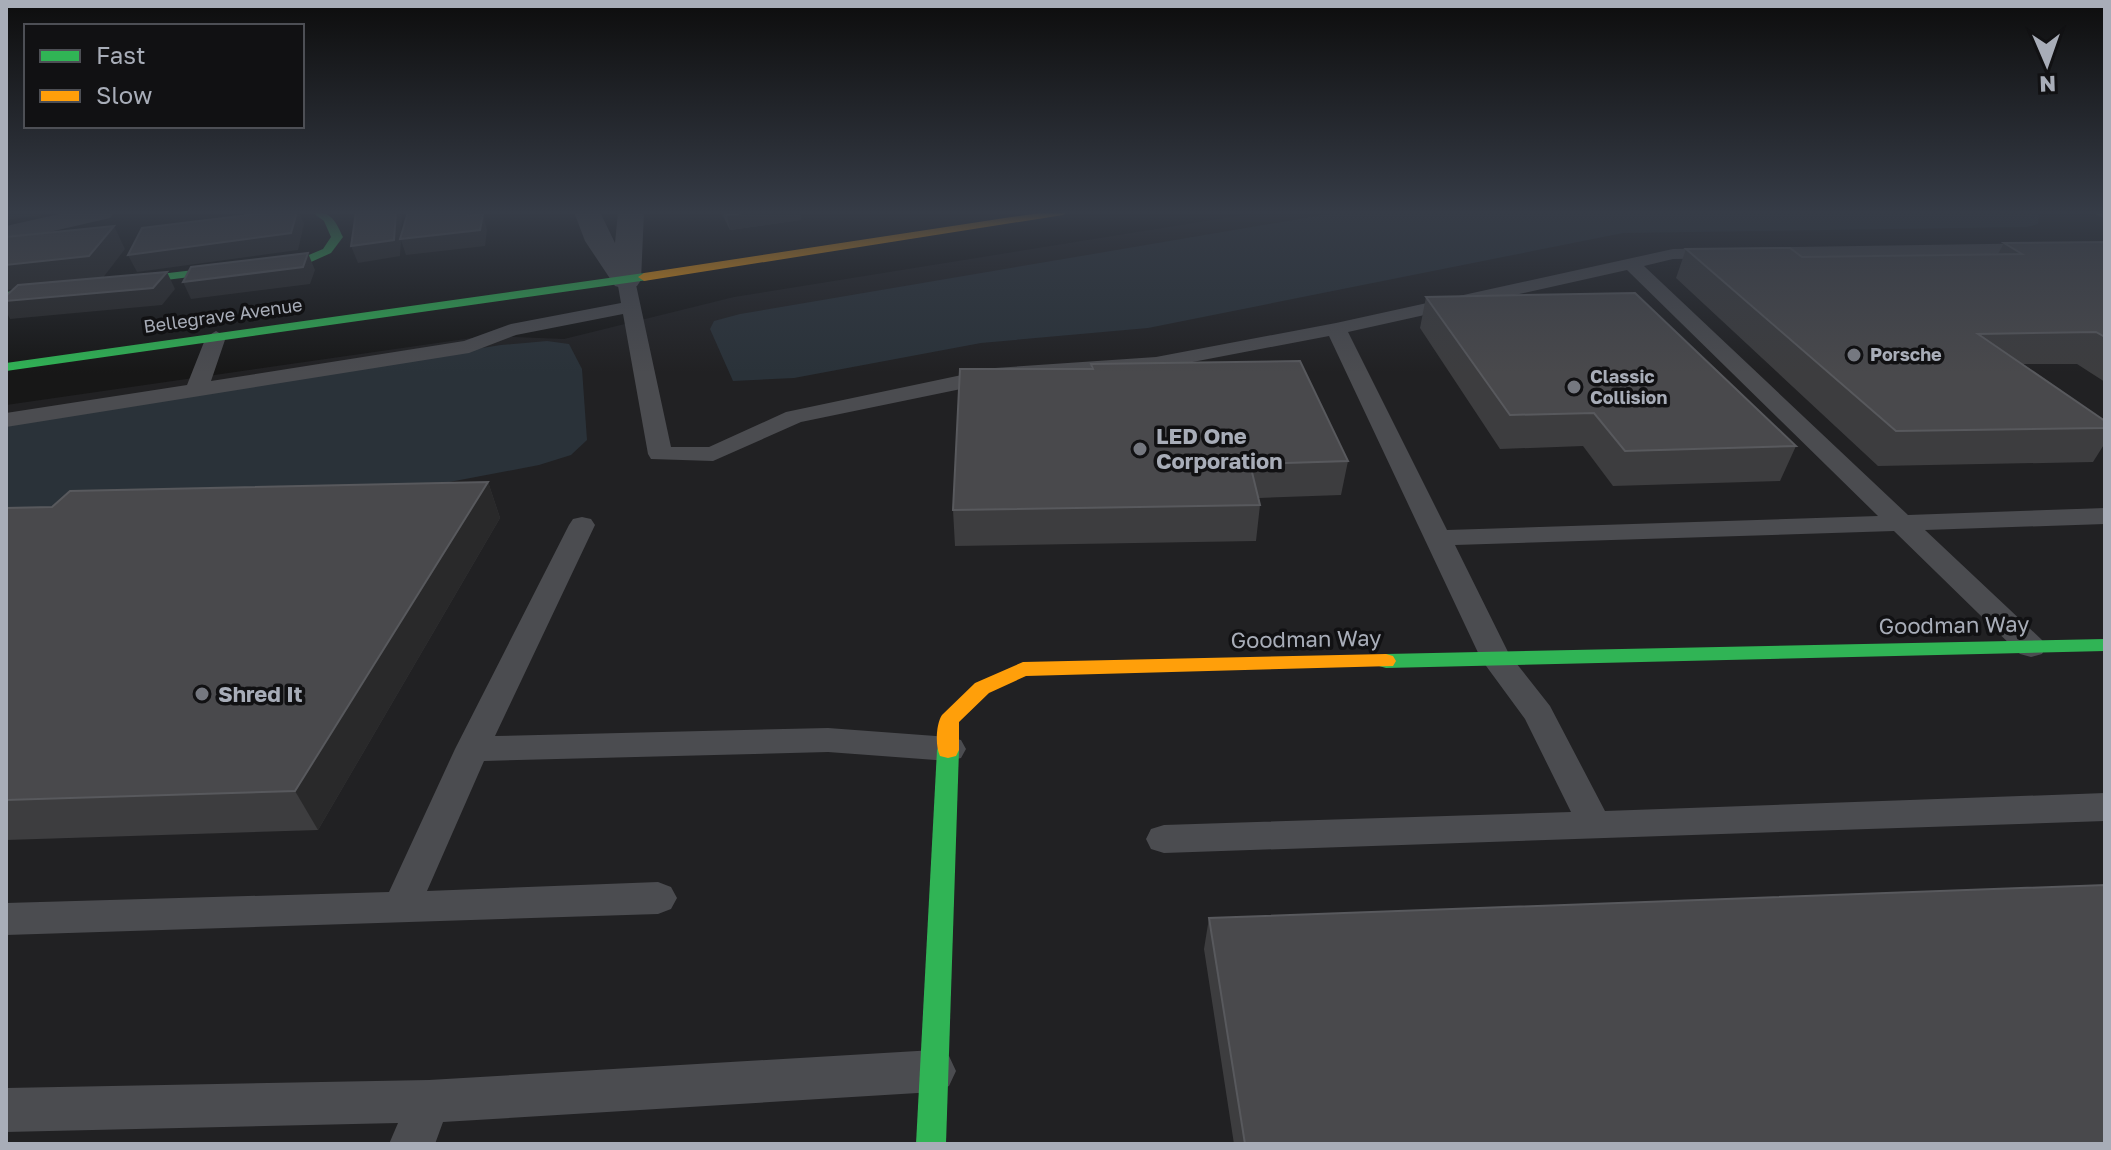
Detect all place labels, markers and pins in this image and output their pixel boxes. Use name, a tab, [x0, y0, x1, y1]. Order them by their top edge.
place label: Porsche	[1870, 343, 1942, 365]
marker: Porsche	[1845, 346, 1863, 364]
place label: Classic Collision	[1590, 365, 1667, 408]
marker: Classic Collision	[1565, 378, 1583, 396]
place label: LED One Corporation	[1156, 422, 1283, 474]
marker: LED One Corporation	[1131, 440, 1149, 458]
place label: Shred It	[218, 680, 303, 707]
marker: Shred It	[193, 685, 211, 703]

